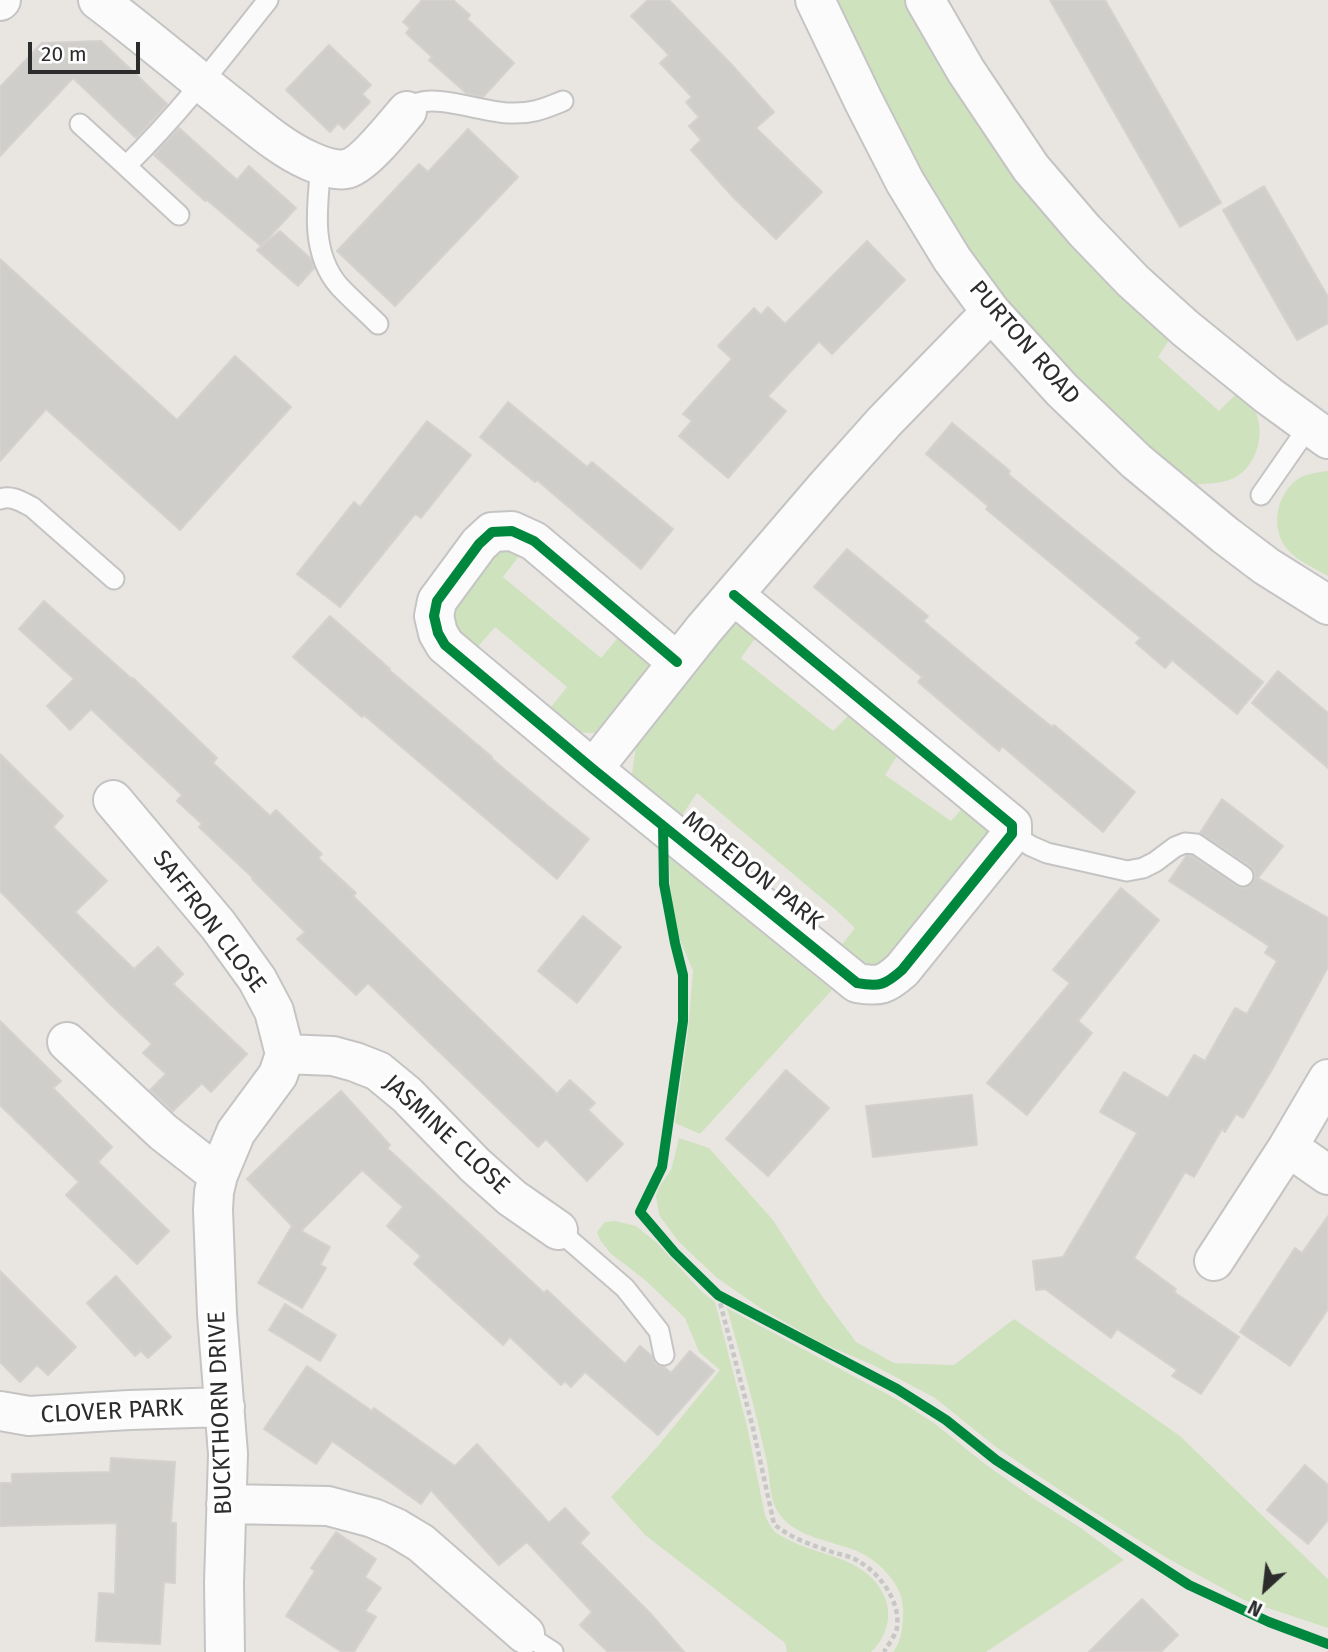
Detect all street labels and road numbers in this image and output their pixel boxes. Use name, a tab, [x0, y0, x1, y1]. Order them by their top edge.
street label: PURTON ROAD	[962, 275, 1086, 411]
street label: MOREDON PARK	[676, 806, 828, 936]
street label: SAFFRON CLOSE	[146, 845, 272, 999]
street label: JASMINE CLOSE	[377, 1069, 515, 1201]
street label: BUCKTHORN DRIVE	[203, 1311, 239, 1515]
street label: CLOVER PARK	[40, 1394, 184, 1430]

